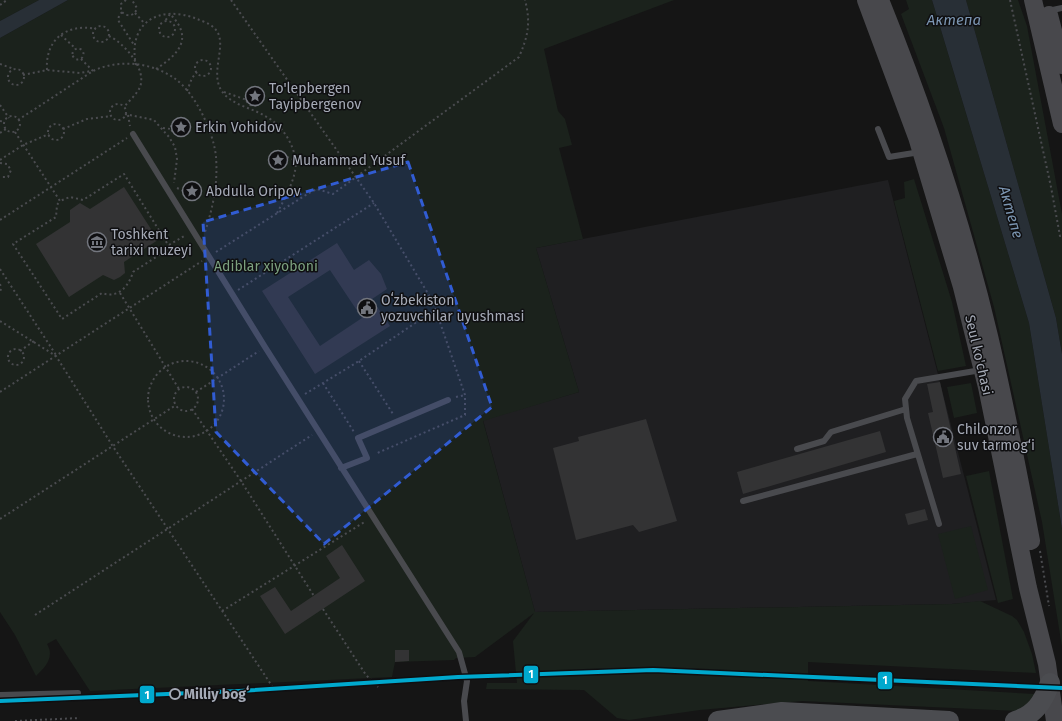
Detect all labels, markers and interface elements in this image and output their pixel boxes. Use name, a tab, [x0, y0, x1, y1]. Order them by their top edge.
water label: Актепа	[926, 11, 981, 29]
place label: To'lepbergen Tayipbergenov	[269, 80, 361, 113]
place icon: To'lepbergen Tayipbergenov	[244, 85, 266, 107]
place icon: Erkin Vohidov	[170, 116, 192, 138]
place label: Erkin Vohidov	[195, 119, 282, 136]
place icon: Muhammad Yusuf	[267, 149, 289, 171]
place label: Muhammad Yusuf	[292, 152, 406, 169]
place icon: Abdulla Oripov	[181, 180, 203, 202]
place label: Abdulla Oripov	[206, 183, 301, 200]
water label: Актепе	[995, 183, 1027, 240]
place label: Toshkent tarixi muzeyi	[111, 226, 192, 259]
museum icon: Toshkent tarixi muzeyi	[86, 231, 108, 253]
park label: Adiblar xiyoboni	[214, 258, 318, 275]
place label: Oʻzbekiston yozuvchilar uyushmasi	[381, 292, 524, 325]
public building icon: Oʻzbekiston yozuvchilar uyushmasi	[356, 297, 378, 319]
street label: Seul ko'chasi	[961, 313, 996, 397]
place label: Chilonzor suv tarmog‘i	[957, 421, 1035, 454]
public building icon: Chilonzor suv tarmog‘i	[932, 426, 954, 448]
line badge: 1	[523, 665, 539, 684]
text: 1	[528, 668, 534, 681]
line badge: 1	[877, 671, 893, 690]
text: 1	[882, 674, 888, 687]
line badge: 1	[139, 685, 155, 704]
place label: Milliy bogʻ	[184, 685, 249, 703]
marker: Milliy bogʻ	[169, 688, 181, 700]
text: 1	[144, 689, 150, 702]

